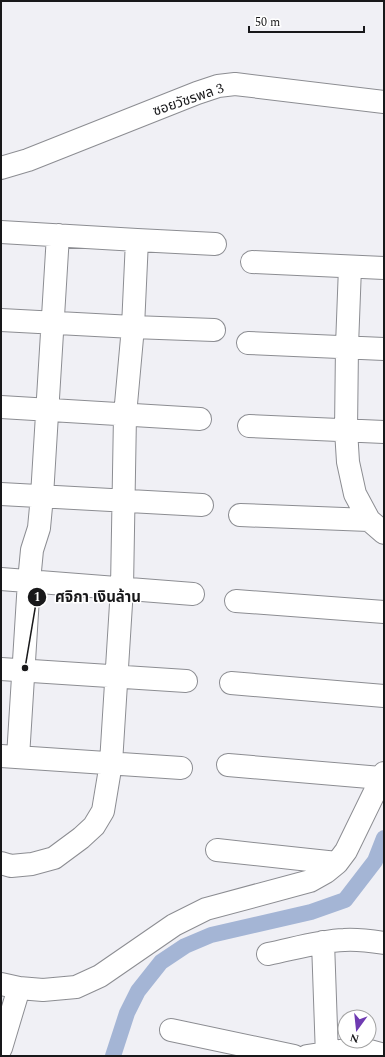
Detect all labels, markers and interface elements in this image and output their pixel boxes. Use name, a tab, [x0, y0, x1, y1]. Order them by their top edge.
scale bar	[249, 8, 364, 34]
text: 50 m	[255, 13, 280, 32]
street label: ซอยวัชรพล 3	[150, 78, 226, 121]
callout: ศจิกา เงินล้าน	[27, 583, 149, 610]
text: ศจิกา เงินล้าน	[55, 586, 141, 609]
text: 1	[34, 588, 40, 607]
north arrow	[337, 1009, 377, 1049]
text: N	[348, 1029, 361, 1048]

